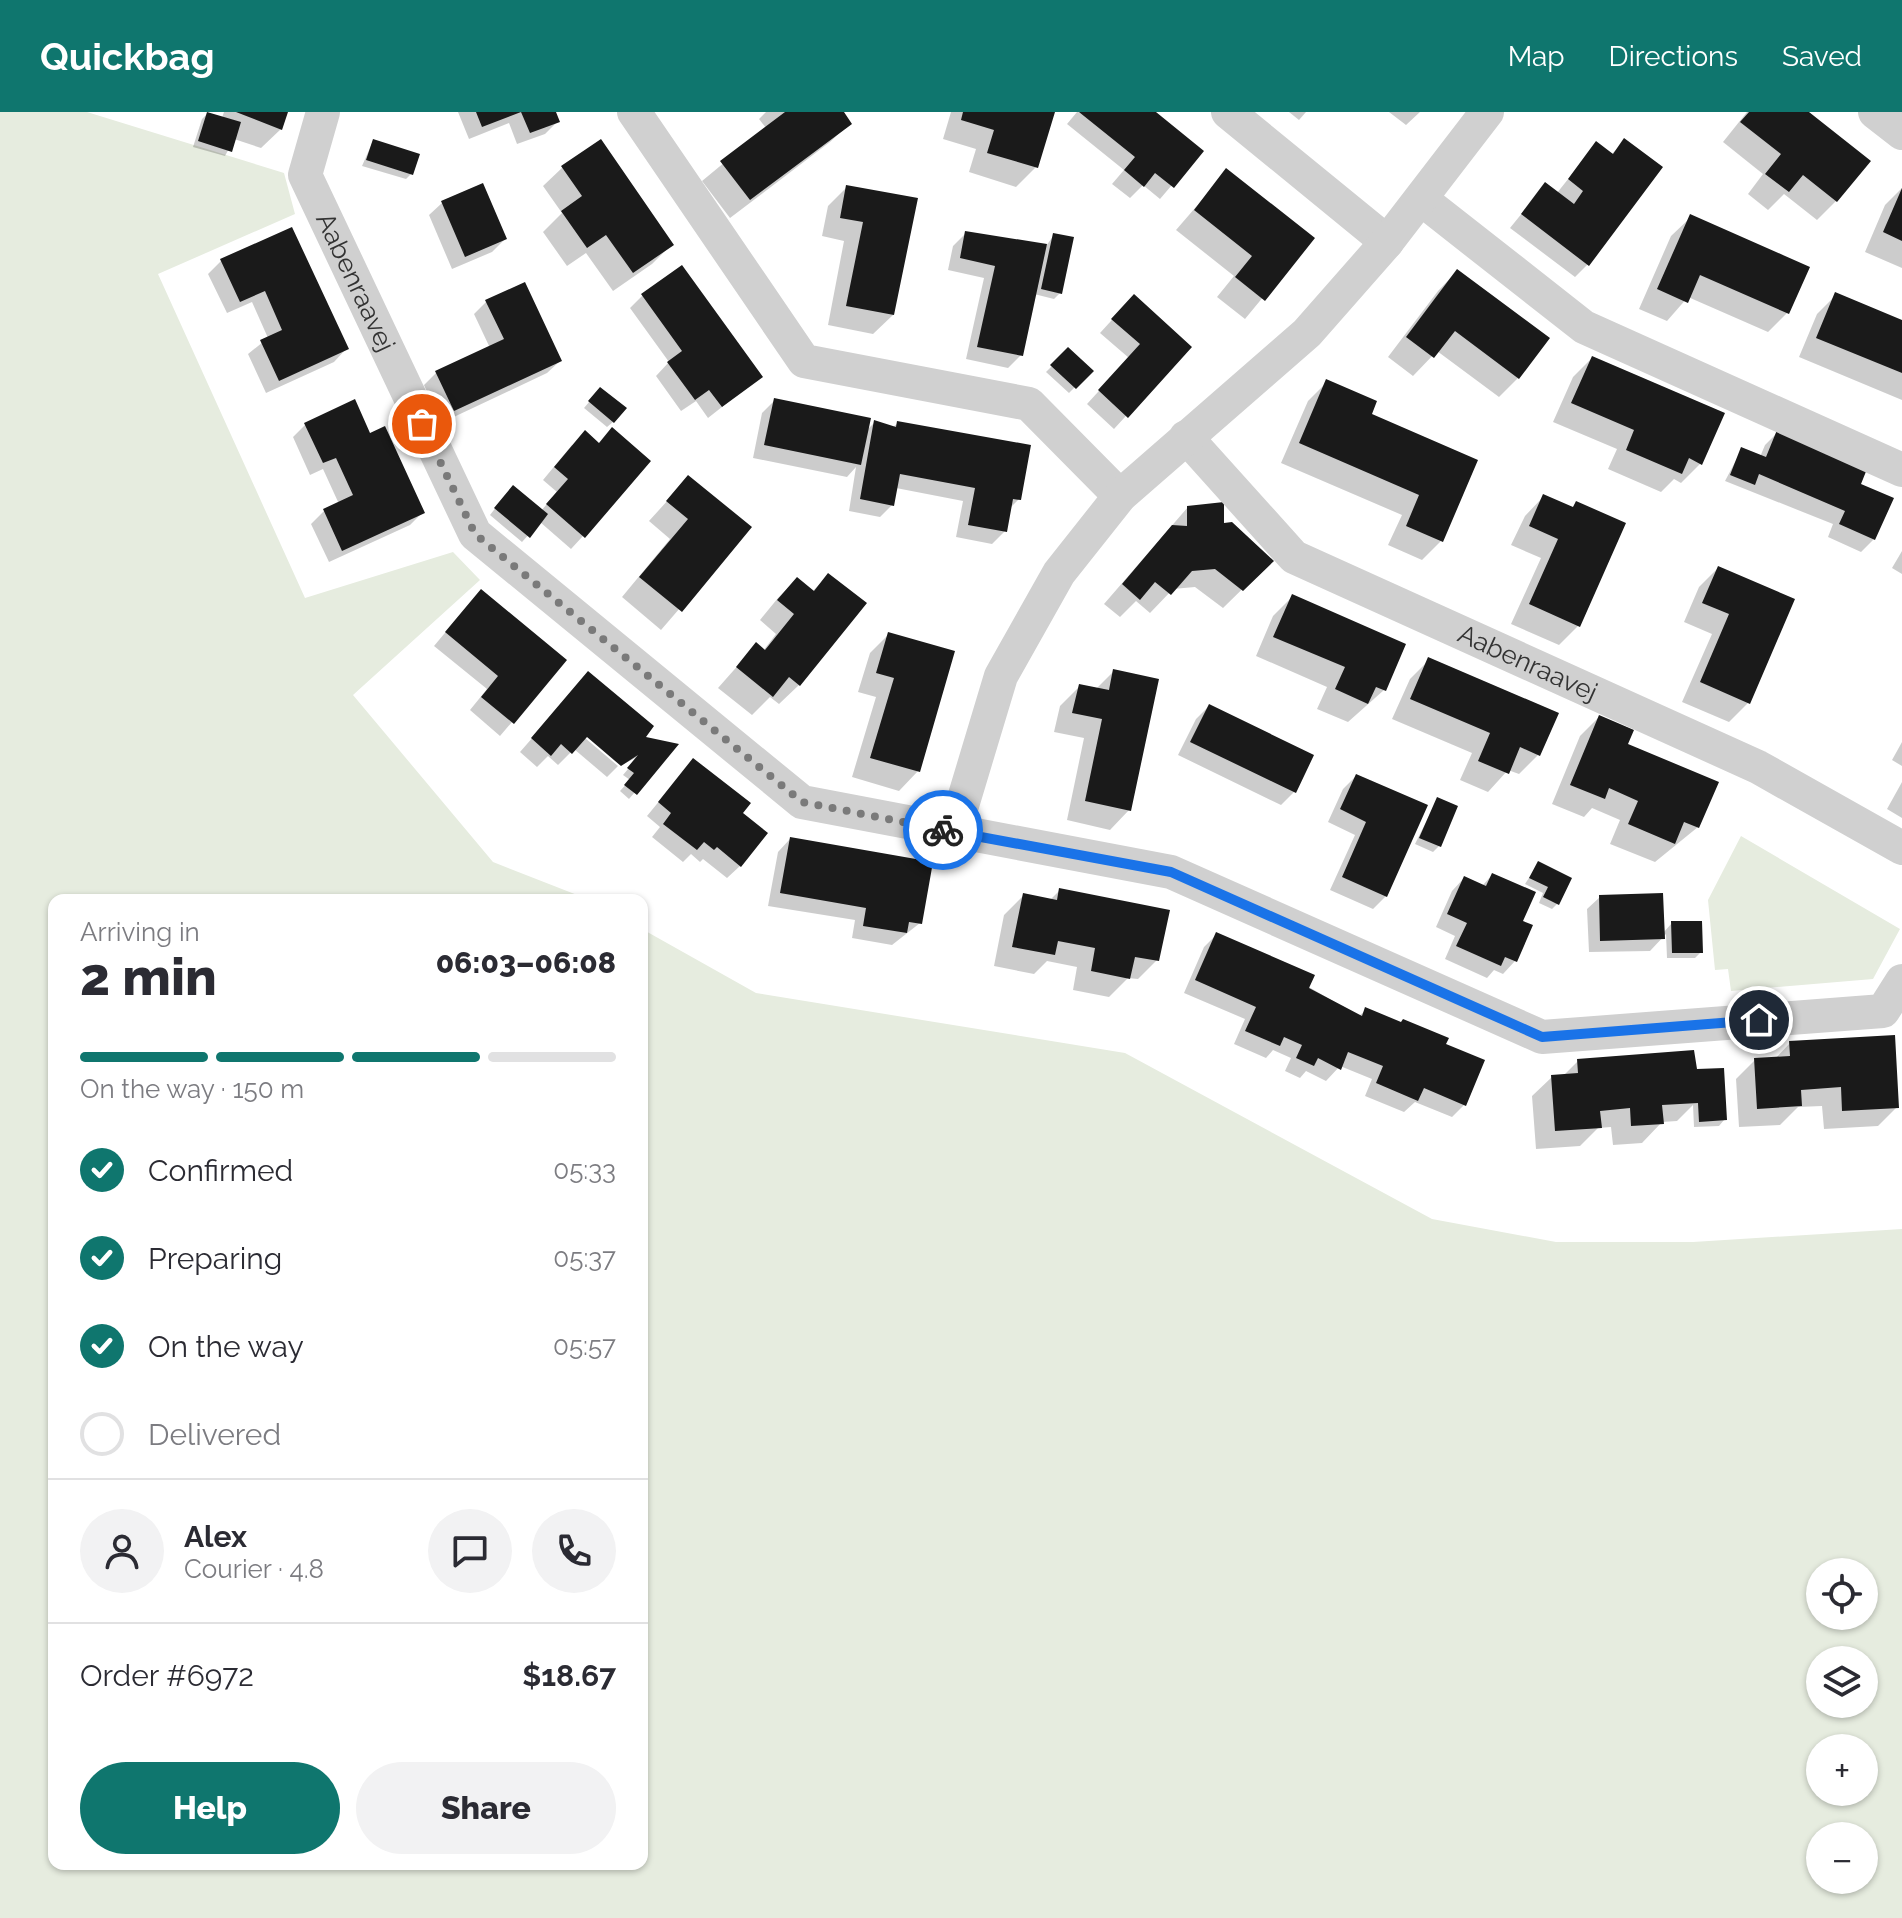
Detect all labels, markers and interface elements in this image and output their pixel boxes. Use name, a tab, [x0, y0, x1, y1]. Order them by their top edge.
text: Quickbag	[40, 34, 215, 79]
text: Map	[1508, 40, 1565, 73]
text: Directions	[1609, 40, 1738, 73]
text: Saved	[1782, 40, 1862, 73]
street label: Aabenraavej	[310, 208, 401, 356]
pin	[388, 390, 456, 458]
icon: bag	[400, 402, 444, 446]
street label: Aabenraavej	[1453, 618, 1602, 707]
courier	[903, 790, 983, 870]
icon: bike	[921, 808, 965, 852]
text: Arriving in	[80, 917, 200, 947]
text: 06:03–06:08	[436, 945, 616, 980]
text: 2 min	[80, 946, 217, 1007]
pin	[1725, 986, 1793, 1054]
icon: home	[1737, 998, 1781, 1042]
text: On the way · 150 m	[80, 1074, 304, 1104]
icon: check	[80, 1148, 124, 1192]
text: Confirmed	[148, 1153, 293, 1188]
text: 05:33	[553, 1155, 616, 1185]
icon: check	[80, 1236, 124, 1280]
text: Preparing	[148, 1241, 282, 1276]
text: 05:37	[553, 1243, 616, 1273]
icon: check	[80, 1324, 124, 1368]
text: On the way	[148, 1329, 304, 1364]
text: 05:57	[553, 1331, 616, 1361]
text: Delivered	[148, 1417, 281, 1452]
button: person	[80, 1509, 164, 1593]
button: chat	[428, 1509, 512, 1593]
button: phone	[532, 1509, 616, 1593]
text: Alex	[184, 1519, 247, 1554]
text: Courier · 4.8	[184, 1554, 324, 1584]
map controls	[1806, 1558, 1878, 1894]
button: locate	[1806, 1558, 1878, 1630]
button: layers	[1806, 1646, 1878, 1718]
text: Order #6972	[80, 1658, 254, 1693]
text: $18.67	[522, 1658, 616, 1693]
button: +	[1806, 1734, 1878, 1806]
button: Help	[80, 1762, 340, 1854]
button: Share	[356, 1762, 616, 1854]
button: −	[1806, 1822, 1878, 1894]

